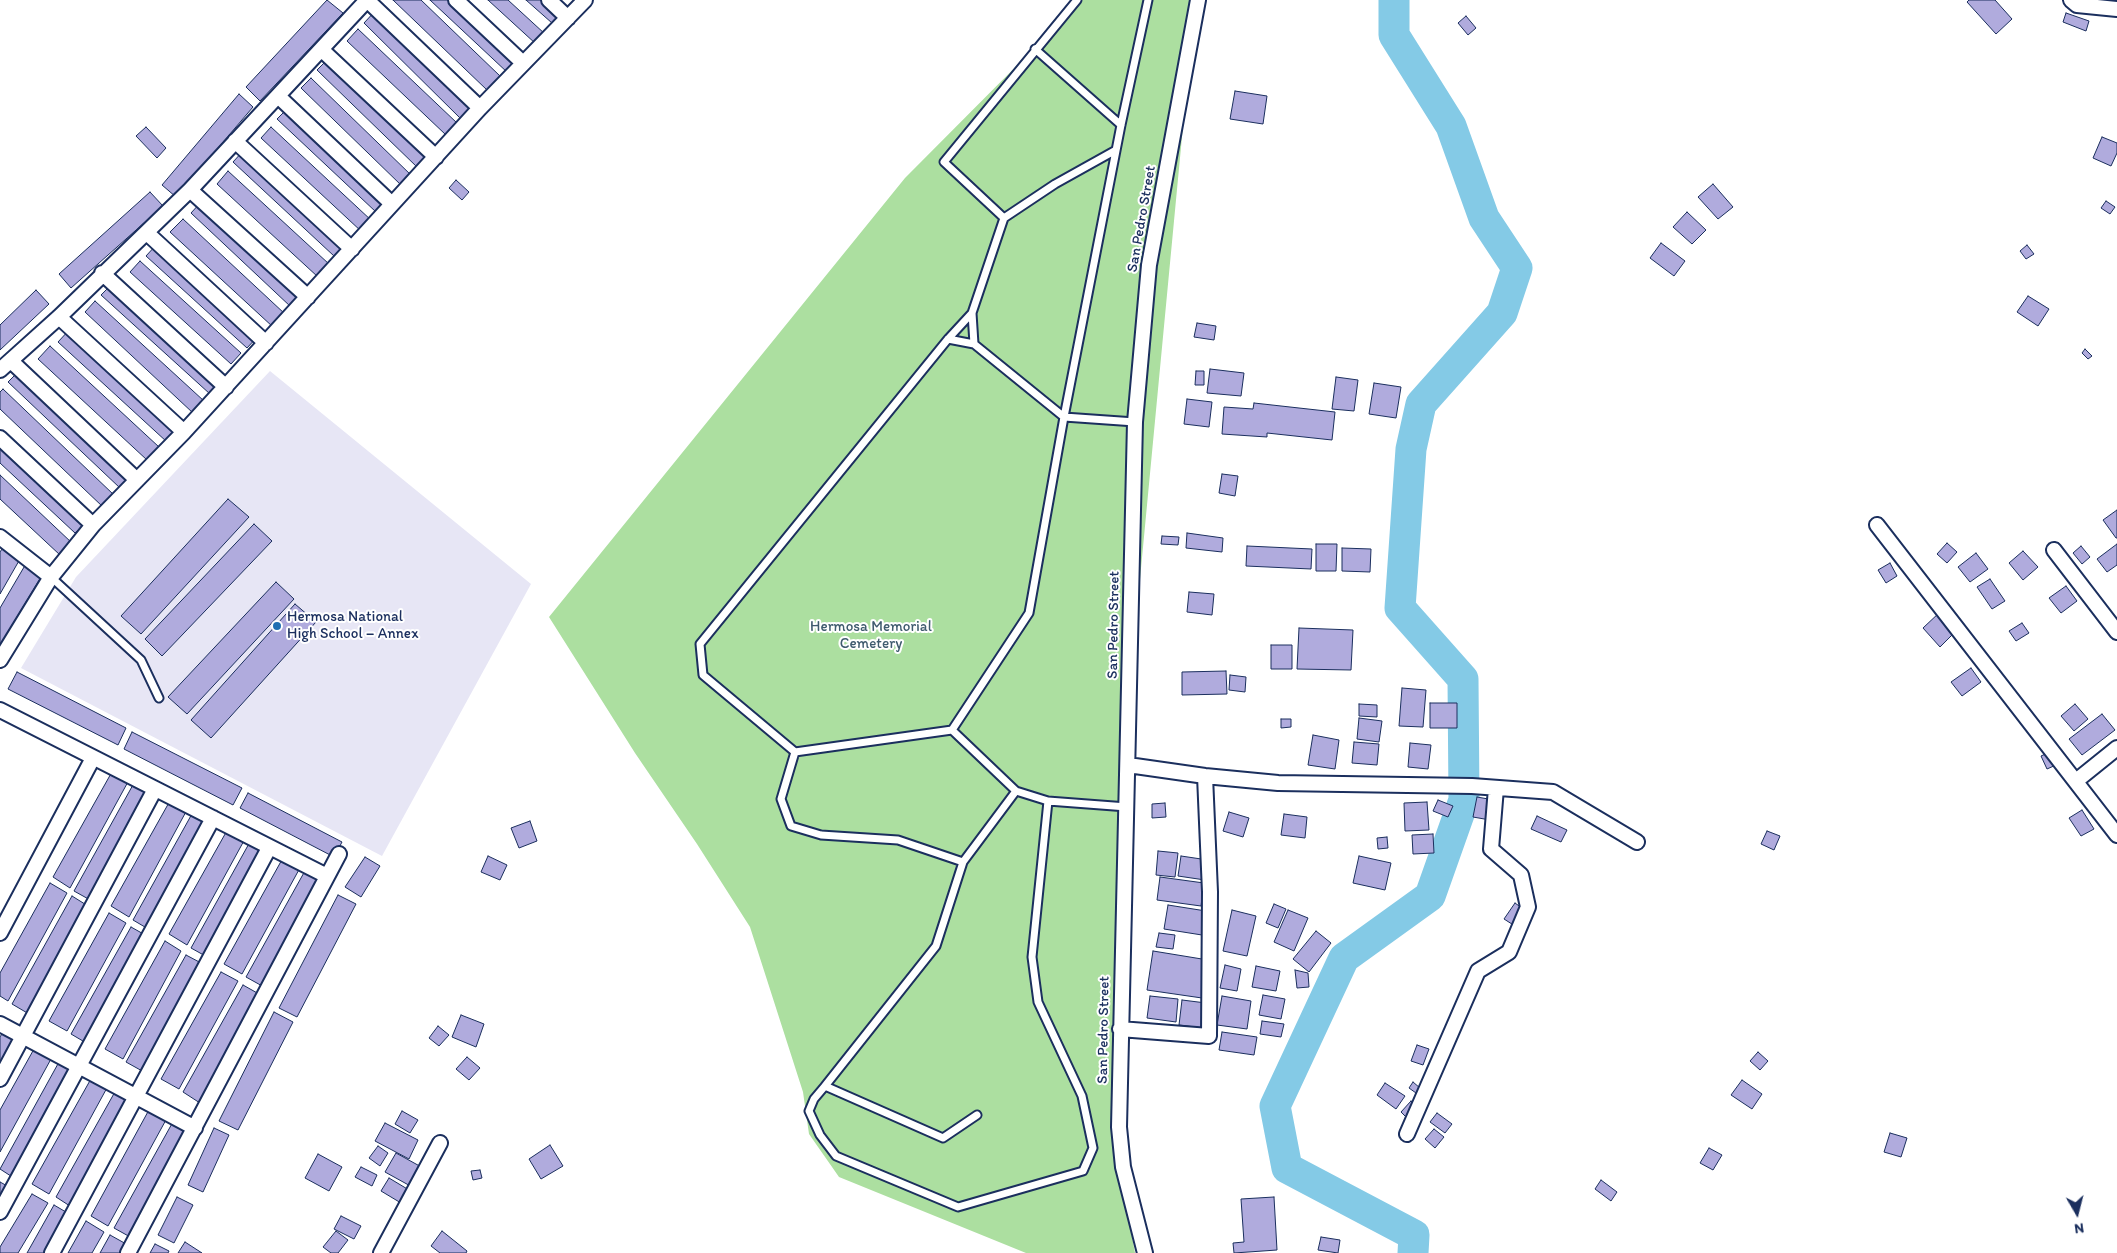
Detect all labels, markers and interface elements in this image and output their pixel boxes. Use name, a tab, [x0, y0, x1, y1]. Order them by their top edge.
street label: San Pedro Street	[1124, 164, 1160, 274]
street label: San Pedro Street	[1104, 571, 1124, 679]
place label: Hermosa National High School – Annex	[287, 608, 418, 643]
park label: Hermosa Memorial Cemetery	[810, 618, 932, 653]
marker: Hermosa National High School – Annex	[271, 620, 283, 632]
street label: San Pedro Street	[1094, 976, 1114, 1084]
north arrow	[2052, 1188, 2102, 1238]
text: N	[2073, 1219, 2085, 1237]

